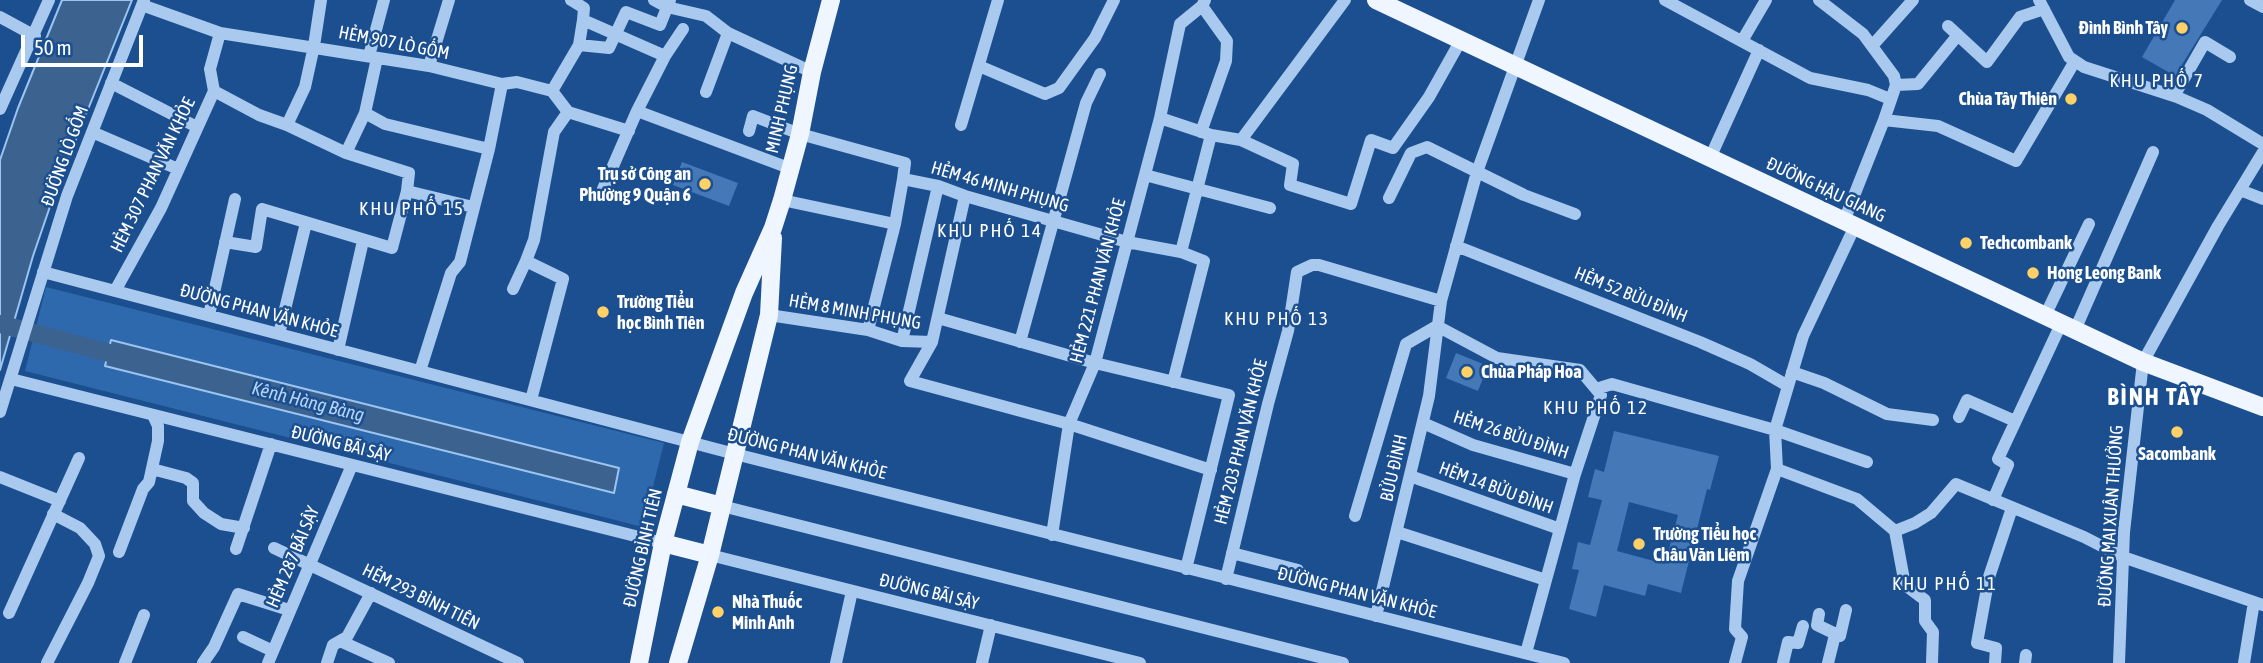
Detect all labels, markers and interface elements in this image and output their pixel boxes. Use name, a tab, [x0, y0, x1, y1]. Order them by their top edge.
place label: Đình Bình Tây	[2079, 17, 2168, 39]
marker: Đình Bình Tây	[2174, 20, 2190, 36]
scale bar	[24, 21, 147, 65]
street label: HẺM 907 LÒ GỐM	[337, 22, 451, 64]
text: 50 m	[34, 35, 72, 59]
street label: MINH PHỤNG	[761, 63, 803, 155]
district label: KHU PHỐ 7	[2111, 70, 2203, 92]
place label: Chùa Tây Thiên	[1958, 88, 2057, 110]
marker: Chùa Tây Thiên	[2063, 91, 2079, 107]
street label: HẺM 307 PHAN VĂN KHỎE	[106, 94, 200, 256]
street label: ĐƯỜNG LÒ GỐM	[37, 103, 93, 209]
street label: ĐƯỜNG HẬU GIANG	[1763, 153, 1889, 227]
street label: HẺM 46 MINH PHỤNG	[929, 157, 1071, 217]
place label: Trụ sở Công an Phường 9 Quận 6	[579, 163, 691, 206]
marker: Trụ sở Công an Phường 9 Quận 6	[697, 176, 713, 192]
street label: HẺM 221 PHAN VĂN KHỎE	[1066, 196, 1130, 366]
district label: KHU PHỐ 15	[360, 198, 464, 220]
district label: KHU PHỐ 14	[938, 220, 1042, 242]
place label: Techcombank	[1980, 232, 2072, 254]
marker: Techcombank	[1958, 235, 1974, 251]
place label: Hong Leong Bank	[2047, 262, 2161, 284]
street label: HẺM 52 BỬU ĐÌNH	[1571, 263, 1691, 327]
marker: Hong Leong Bank	[2025, 265, 2041, 281]
street label: ĐƯỜNG PHAN VĂN KHỎE	[178, 279, 340, 343]
street label: HẺM 8 MINH PHỤNG	[787, 290, 923, 334]
place label: Trường Tiểu học Bình Tiên	[617, 291, 704, 334]
marker: Trường Tiểu học Bình Tiên	[595, 304, 611, 320]
district label: KHU PHỐ 13	[1225, 308, 1329, 330]
street label: HẺM 203 PHAN VĂN KHỎE	[1210, 357, 1272, 527]
place label: Chùa Pháp Hoa	[1481, 361, 1582, 383]
marker: Chùa Pháp Hoa	[1459, 364, 1475, 380]
water label: Kênh Hàng Bàng	[249, 377, 367, 427]
district label: BÌNH TÂY	[2108, 383, 2202, 411]
district label: KHU PHỐ 12	[1544, 397, 1648, 419]
street label: HẺM 26 BỬU ĐÌNH	[1451, 406, 1571, 464]
street label: ĐƯỜNG BÃI SẬY	[289, 421, 393, 467]
street label: ĐƯỜNG PHAN VĂN KHỎE	[725, 424, 889, 484]
street label: ĐƯỜNG MAI XUÂN THƯỞNG	[2094, 424, 2128, 608]
marker: Sacombank	[2169, 424, 2185, 440]
street label: BỬU ĐÌNH	[1376, 432, 1412, 504]
place label: Sacombank	[2138, 443, 2216, 465]
street label: HẺM 14 BỬU ĐÌNH	[1436, 457, 1556, 519]
street label: ĐƯỜNG BÌNH TIÊN	[619, 486, 667, 610]
street label: HẺM 287 BÃI SẬY	[262, 503, 324, 611]
place label: Trường Tiểu học Châu Văn Liêm	[1653, 523, 1756, 566]
marker: Trường Tiểu học Châu Văn Liêm	[1631, 536, 1647, 552]
street label: HẺM 293 BÌNH TIÊN	[359, 559, 483, 635]
street label: ĐƯỜNG PHAN VĂN KHỎE	[1275, 563, 1439, 623]
street label: ĐƯỜNG BÃI SẬY	[877, 569, 981, 615]
district label: KHU PHỐ 11	[1893, 573, 1997, 595]
place label: Nhà Thuốc Minh Anh	[732, 591, 802, 634]
marker: Nhà Thuốc Minh Anh	[710, 604, 726, 620]

